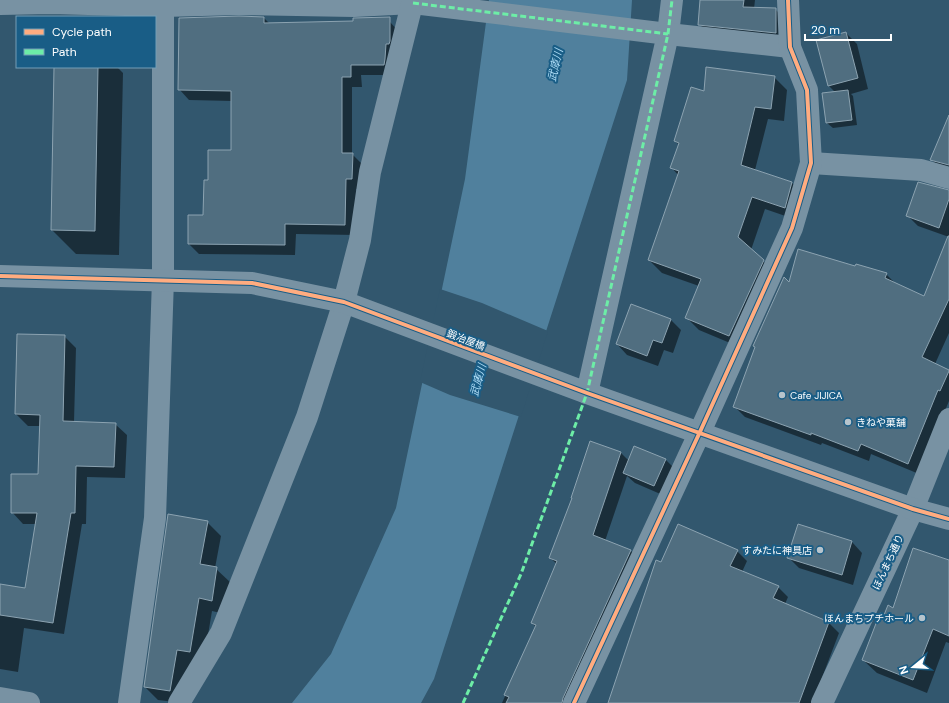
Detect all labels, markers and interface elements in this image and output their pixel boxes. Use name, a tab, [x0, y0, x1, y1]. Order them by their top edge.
legend	[16, 16, 156, 68]
scale bar	[805, 16, 891, 42]
text: 20 m	[811, 22, 840, 38]
text: Cycle path	[52, 24, 112, 40]
text: Path	[52, 44, 77, 60]
water label: 武庫川	[544, 46, 566, 83]
street label: 鍛冶屋橋	[445, 327, 487, 353]
water label: 武庫川	[467, 361, 489, 398]
place label: Cafe JIJICA	[790, 389, 843, 402]
marker: Cafe JIJICA	[777, 390, 787, 400]
place label: きねや菓舗	[856, 416, 906, 429]
marker: きねや菓舗	[843, 417, 853, 427]
street label: ほんまち通り	[869, 532, 907, 592]
place label: すみたに神具店	[742, 544, 812, 557]
marker: すみたに神具店	[815, 545, 825, 555]
place label: ほんまちプチホール	[824, 612, 914, 625]
marker: ほんまちプチホール	[917, 613, 927, 623]
north arrow	[893, 647, 933, 687]
text: N	[896, 664, 911, 676]

